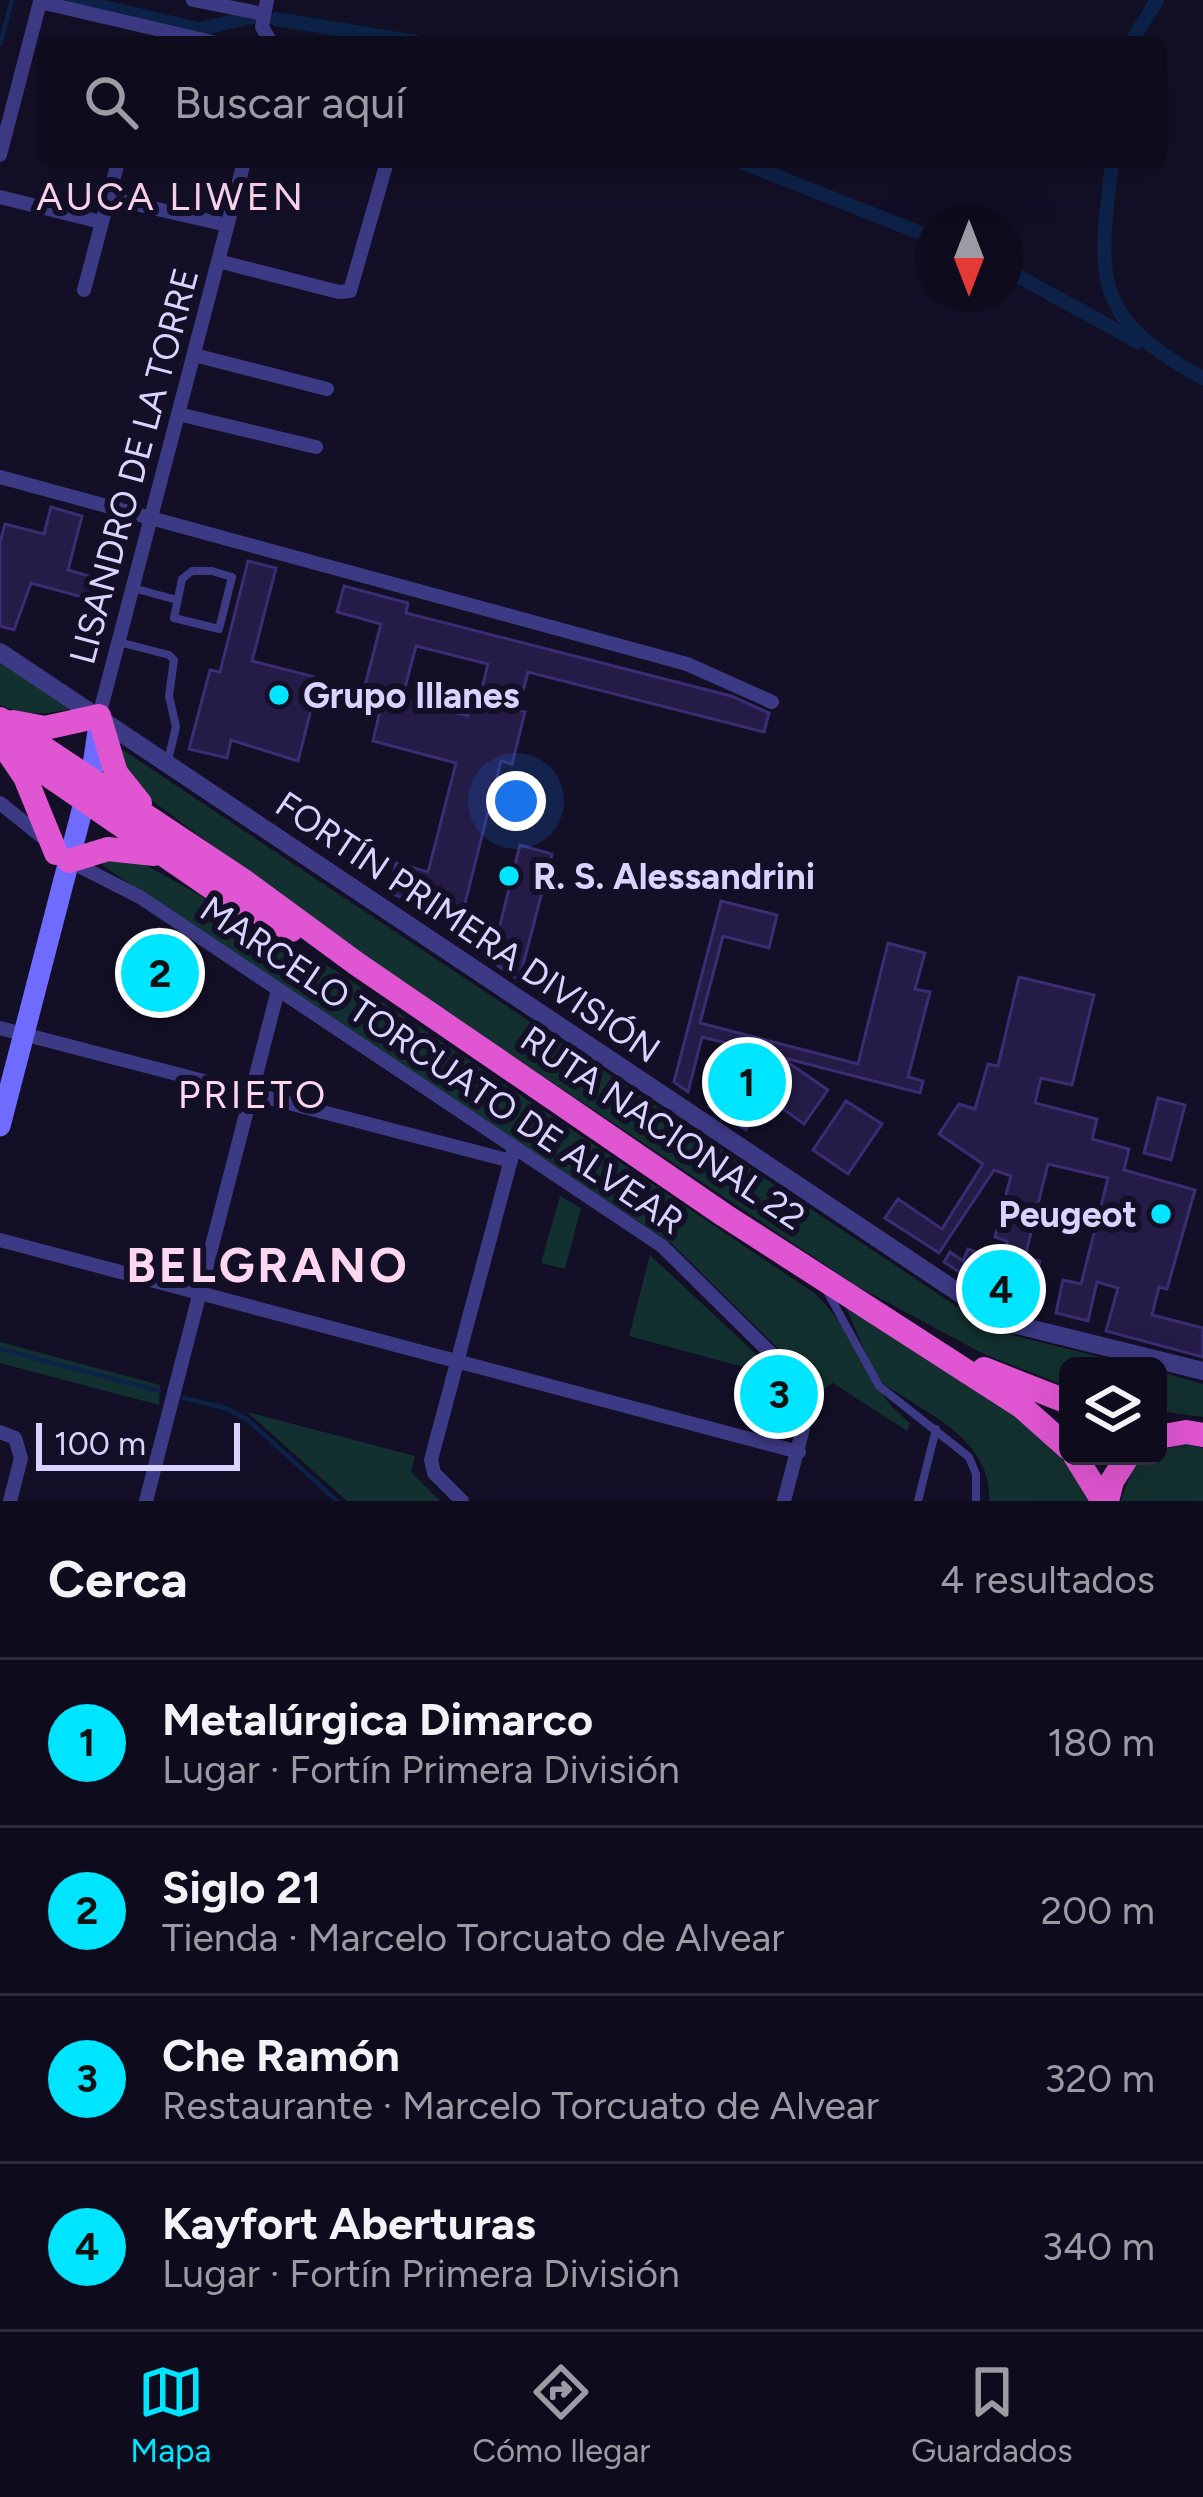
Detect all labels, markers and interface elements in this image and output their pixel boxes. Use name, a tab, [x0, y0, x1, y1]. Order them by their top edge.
search box	[36, 36, 1167, 168]
icon: search	[78, 69, 144, 135]
text: Buscar aquí	[174, 75, 406, 129]
district label: AUCA LIWEN	[36, 173, 306, 220]
north arrow	[915, 204, 1023, 312]
street label: LISANDRO DE LA TORRE	[60, 263, 208, 669]
place label: Grupo Illanes	[303, 674, 520, 717]
marker: Grupo Illanes	[266, 682, 292, 708]
your location	[486, 771, 546, 831]
street label: FORTÍN PRIMERA DIVISIÓN	[268, 782, 668, 1072]
place label: R. S. Alessandrini	[533, 855, 815, 898]
marker: R. S. Alessandrini	[496, 863, 522, 889]
street label: MARCELO TORCUATO DE ALVEAR	[192, 887, 692, 1243]
pin: 2	[121, 928, 199, 1018]
street label: RUTA NACIONAL 22	[513, 1017, 813, 1239]
pin: 1	[708, 1037, 786, 1127]
district label: PRIETO	[178, 1071, 328, 1118]
place label: Peugeot	[998, 1193, 1137, 1236]
marker: Peugeot	[1148, 1201, 1174, 1227]
district label: BELGRANO	[126, 1236, 410, 1294]
pin: 4	[962, 1244, 1040, 1334]
pin: 3	[740, 1349, 818, 1439]
map controls	[1059, 1357, 1167, 1465]
button: layers	[1059, 1357, 1167, 1465]
scale bar	[36, 1417, 240, 1470]
text: 100 m	[54, 1424, 146, 1463]
text: Cerca	[48, 1549, 188, 1610]
text: 4 resultados	[940, 1556, 1155, 1603]
text: Metalúrgica Dimarco	[162, 1692, 593, 1746]
text: 1	[79, 1719, 95, 1766]
text: 180 m	[1047, 1719, 1155, 1766]
text: Lugar · Fortín Primera División	[162, 1746, 680, 1793]
text: Siglo 21	[162, 1860, 321, 1914]
text: 2	[76, 1887, 98, 1934]
text: 200 m	[1040, 1887, 1155, 1934]
text: Tienda · Marcelo Torcuato de Alvear	[162, 1914, 784, 1961]
text: Che Ramón	[162, 2028, 400, 2082]
text: 3	[76, 2055, 98, 2102]
text: 320 m	[1044, 2055, 1155, 2102]
text: Restaurante · Marcelo Torcuato de Alvear	[162, 2082, 879, 2129]
text: Kayfort Aberturas	[162, 2196, 536, 2250]
text: 4	[75, 2223, 99, 2270]
text: 340 m	[1042, 2223, 1155, 2270]
text: Lugar · Fortín Primera División	[162, 2250, 680, 2297]
tab: Mapa	[130, 2359, 211, 2470]
tab: Cómo llegar	[472, 2359, 650, 2470]
tab: Guardados	[911, 2359, 1073, 2470]

